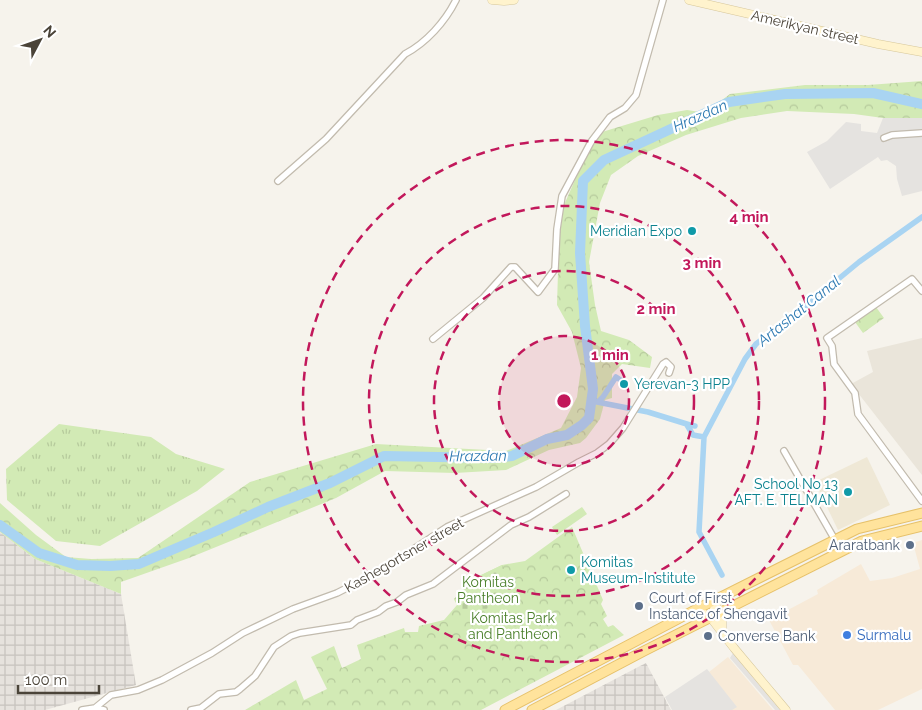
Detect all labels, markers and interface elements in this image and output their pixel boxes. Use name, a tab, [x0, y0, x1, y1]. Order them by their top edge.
street label: Amerikyan street	[750, 7, 861, 47]
north arrow	[15, 15, 65, 65]
text: N	[40, 22, 59, 41]
water label: Hrazdan	[670, 96, 730, 136]
text: 4 min	[729, 208, 769, 226]
place label: Meridian Expo	[590, 223, 682, 239]
marker: Meridian Expo	[686, 225, 698, 237]
text: 3 min	[683, 254, 721, 272]
water label: Artashat Canal	[753, 272, 844, 351]
text: 2 min	[637, 300, 675, 318]
text: 1 min	[591, 346, 629, 364]
place label: Yerevan-3 HPP	[634, 376, 730, 392]
marker: Yerevan-3 HPP	[618, 378, 630, 390]
centre of rings	[555, 392, 573, 410]
water label: Hrazdan	[449, 446, 507, 466]
place label: School No 13 AFT. E. TELMAN	[734, 476, 838, 508]
marker: School No 13 AFT. E. TELMAN	[842, 486, 854, 498]
street label: Kashegortsner street	[342, 514, 467, 596]
place label: Araratbank	[829, 537, 901, 553]
marker: Araratbank	[904, 539, 916, 551]
place label: Komitas Museum-Institute	[581, 554, 696, 586]
marker: Komitas Museum-Institute	[565, 564, 577, 576]
park label: Komitas Pantheon	[457, 574, 519, 606]
place label: Court of First Instance of Shengavit	[649, 590, 788, 622]
marker: Court of First Instance of Shengavit	[633, 600, 645, 612]
park label: Komitas Park and Pantheon	[468, 610, 558, 642]
place label: Surmalu	[857, 627, 911, 643]
place label: Converse Bank	[718, 628, 816, 644]
marker: Surmalu	[841, 629, 853, 641]
marker: Converse Bank	[702, 630, 714, 642]
scale bar	[18, 662, 99, 694]
text: 100 m	[25, 671, 67, 689]

